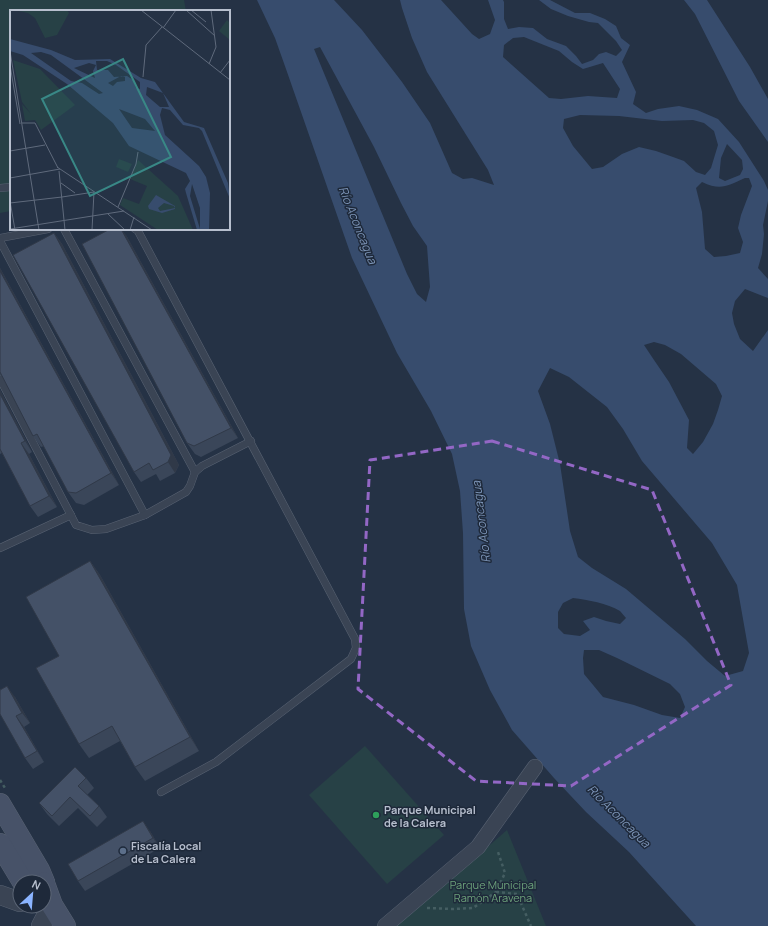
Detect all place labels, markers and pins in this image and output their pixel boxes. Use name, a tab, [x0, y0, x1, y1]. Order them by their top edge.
place label: Parque Municipal de la Calera	[384, 802, 476, 830]
marker: Parque Municipal de la Calera	[371, 810, 381, 820]
place label: Fiscalía Local de La Calera	[131, 838, 201, 866]
marker: Fiscalía Local de La Calera	[118, 846, 128, 856]

